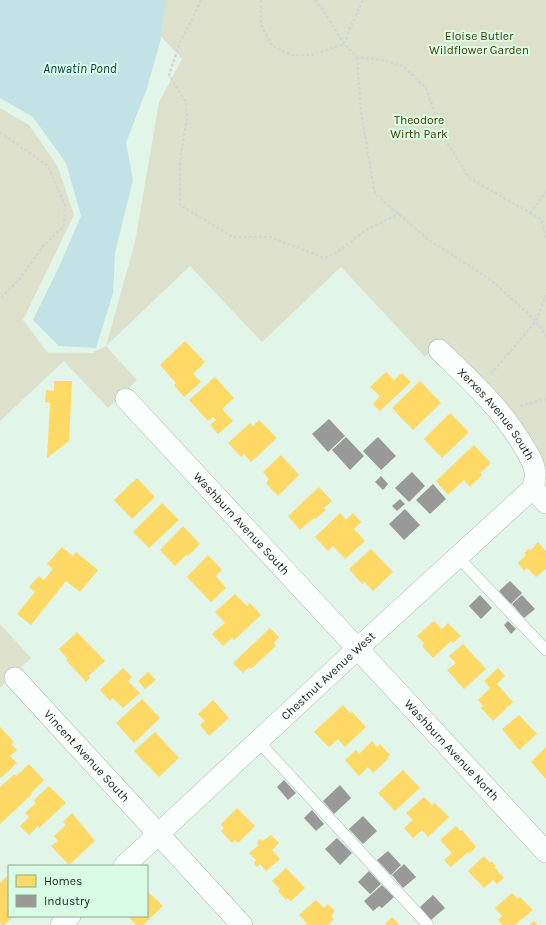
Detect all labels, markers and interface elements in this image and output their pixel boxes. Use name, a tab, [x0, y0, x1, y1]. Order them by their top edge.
park label: Eloise Butler Wildflower Garden	[429, 29, 529, 57]
water label: Anwatin Pond	[43, 61, 117, 76]
park label: Theodore Wirth Park	[390, 113, 448, 141]
street label: Xerxes Avenue South	[455, 365, 537, 463]
street label: Washburn Avenue South	[191, 470, 292, 578]
street label: Chestnut Avenue West	[278, 628, 378, 723]
street label: Washburn Avenue North	[401, 697, 502, 804]
street label: Vincent Avenue South	[41, 707, 132, 805]
legend	[8, 865, 148, 917]
text: Homes	[44, 874, 82, 888]
text: Industry	[44, 894, 90, 908]

